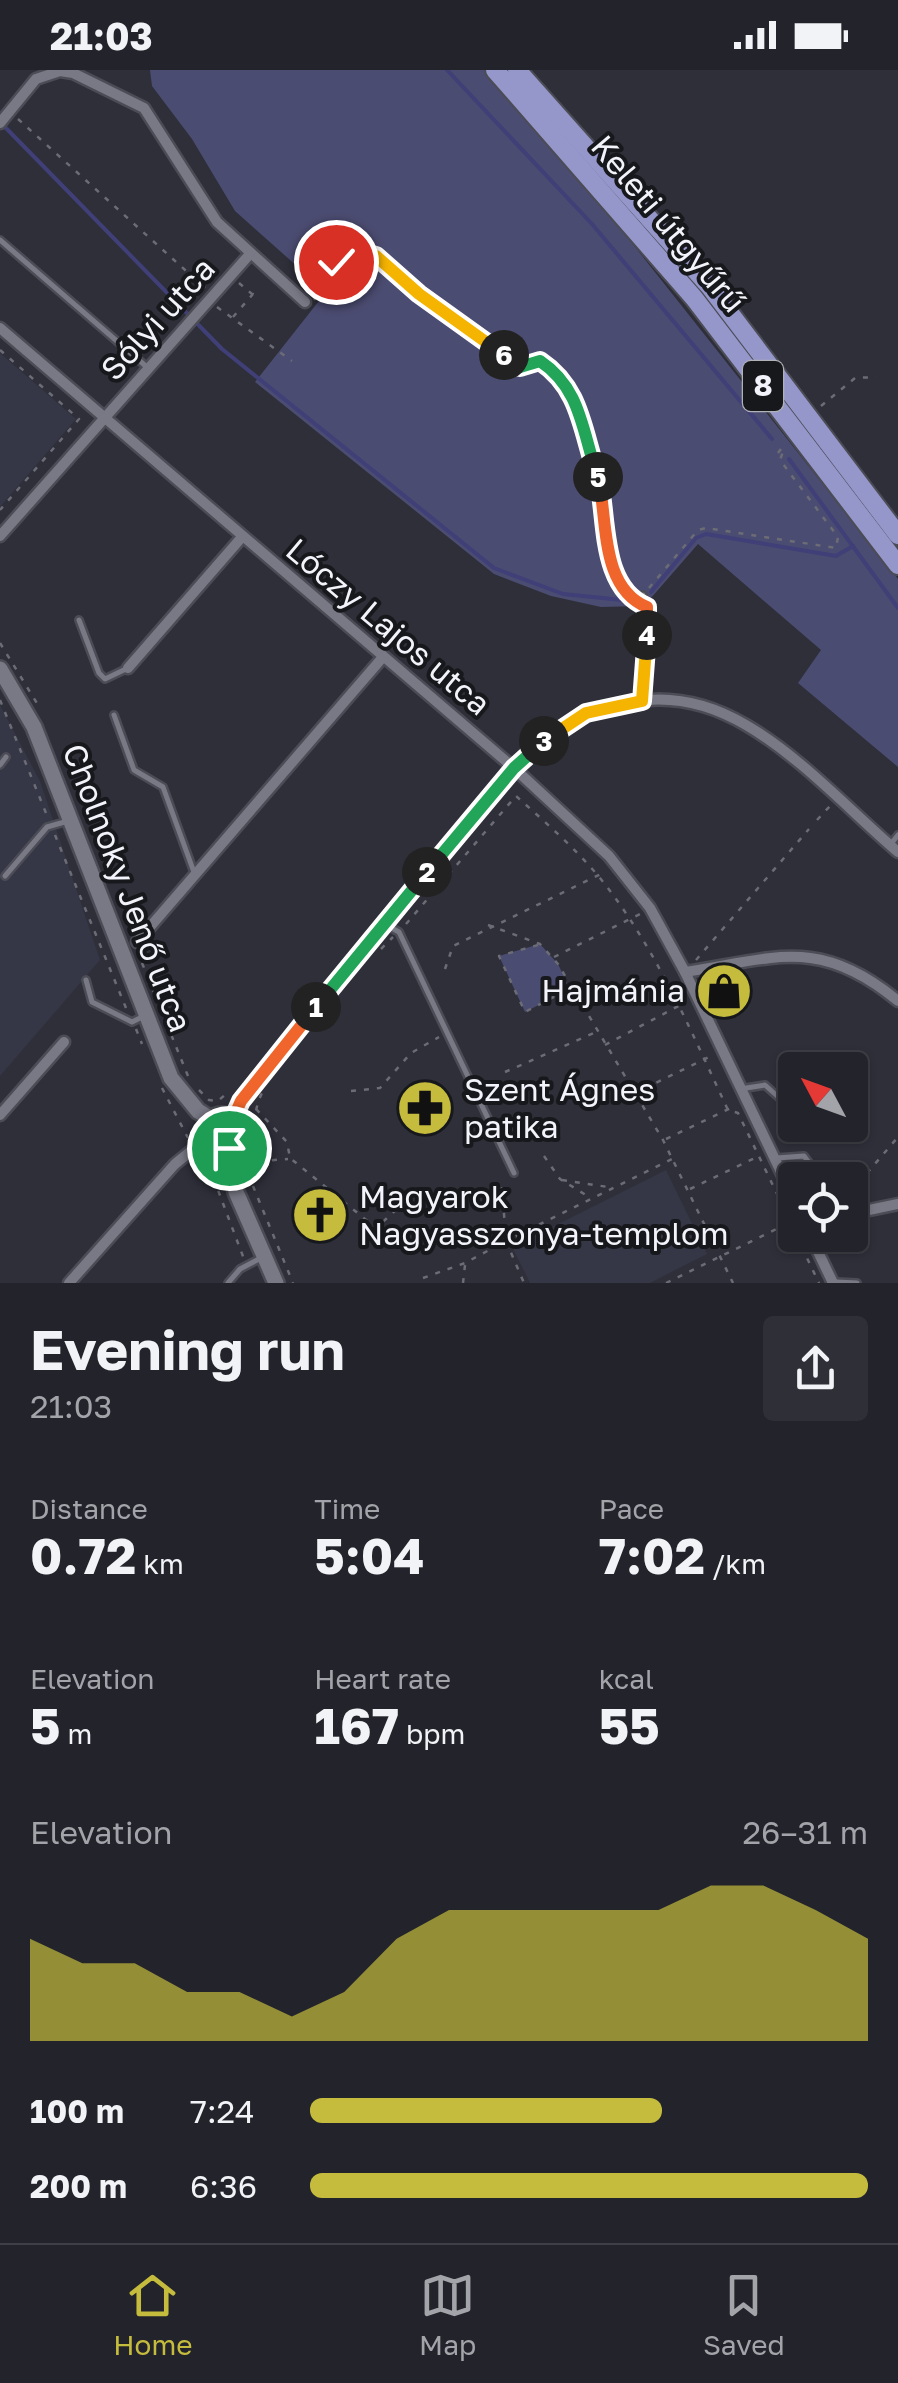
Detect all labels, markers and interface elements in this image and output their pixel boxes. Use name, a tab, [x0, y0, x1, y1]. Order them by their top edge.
text: 21:03	[50, 13, 153, 58]
street label: Keleti útgyűrű	[584, 127, 754, 319]
pin	[294, 220, 379, 305]
icon: check	[309, 235, 364, 290]
street label: Sólyi utca	[92, 249, 222, 387]
pin: 6	[479, 330, 529, 380]
text: 6	[495, 338, 513, 371]
road number: 8	[743, 361, 783, 411]
pin: 5	[573, 452, 623, 502]
text: 5	[589, 460, 607, 493]
street label: Lóczy Lajos utca	[279, 530, 498, 722]
pin: 4	[622, 610, 672, 660]
text: 4	[638, 618, 656, 651]
pin: 3	[519, 716, 569, 766]
text: 3	[535, 724, 553, 757]
street label: Cholnoky Jenő utca	[56, 738, 200, 1037]
pin: 2	[402, 847, 452, 897]
text: 2	[418, 855, 436, 888]
shop icon: Hajmánia	[694, 961, 754, 1021]
place label: Hajmánia	[541, 971, 685, 1009]
pin: 1	[291, 982, 341, 1032]
text: 1	[309, 990, 323, 1023]
north arrow	[778, 1052, 868, 1142]
map controls	[778, 1052, 868, 1252]
place label: Szent Ágnes patika	[464, 1070, 655, 1145]
pharmacy icon: Szent Ágnes patika	[395, 1078, 455, 1138]
pin	[187, 1106, 272, 1191]
icon: arrive	[202, 1121, 257, 1176]
button: locate	[778, 1162, 868, 1252]
place label: Magyarok Nagyasszonya-templom	[359, 1177, 729, 1252]
church icon: Magyarok Nagyasszonya-templom	[290, 1185, 350, 1245]
text: Evening run	[30, 1316, 345, 1382]
button: share	[763, 1316, 868, 1421]
text: 21:03	[30, 1387, 112, 1425]
text: Distance	[30, 1492, 148, 1525]
text: Time	[314, 1492, 380, 1525]
text: Pace	[599, 1492, 664, 1525]
text: 0.72	[30, 1525, 136, 1585]
text: 5:04	[314, 1525, 425, 1585]
text: 7:02	[599, 1525, 705, 1585]
text: km	[136, 1547, 184, 1580]
text: /km	[705, 1547, 766, 1580]
text: Elevation	[30, 1662, 155, 1695]
text: Heart rate	[314, 1662, 451, 1695]
text: kcal	[599, 1662, 654, 1695]
text: 5	[30, 1695, 61, 1755]
text: 167	[314, 1695, 399, 1755]
text: 55	[599, 1695, 660, 1755]
text: m	[61, 1717, 92, 1750]
text: bpm	[399, 1717, 465, 1750]
text: Elevation	[30, 1813, 172, 1851]
text: 26–31 m	[743, 1813, 868, 1851]
text: 100 m	[30, 2092, 124, 2130]
text: 7:24	[190, 2092, 255, 2130]
text: 200 m	[30, 2167, 127, 2205]
text: 6:36	[190, 2167, 257, 2205]
tab: Home	[113, 2268, 192, 2361]
tab: Map	[419, 2268, 476, 2361]
tab: Saved	[703, 2268, 785, 2361]

